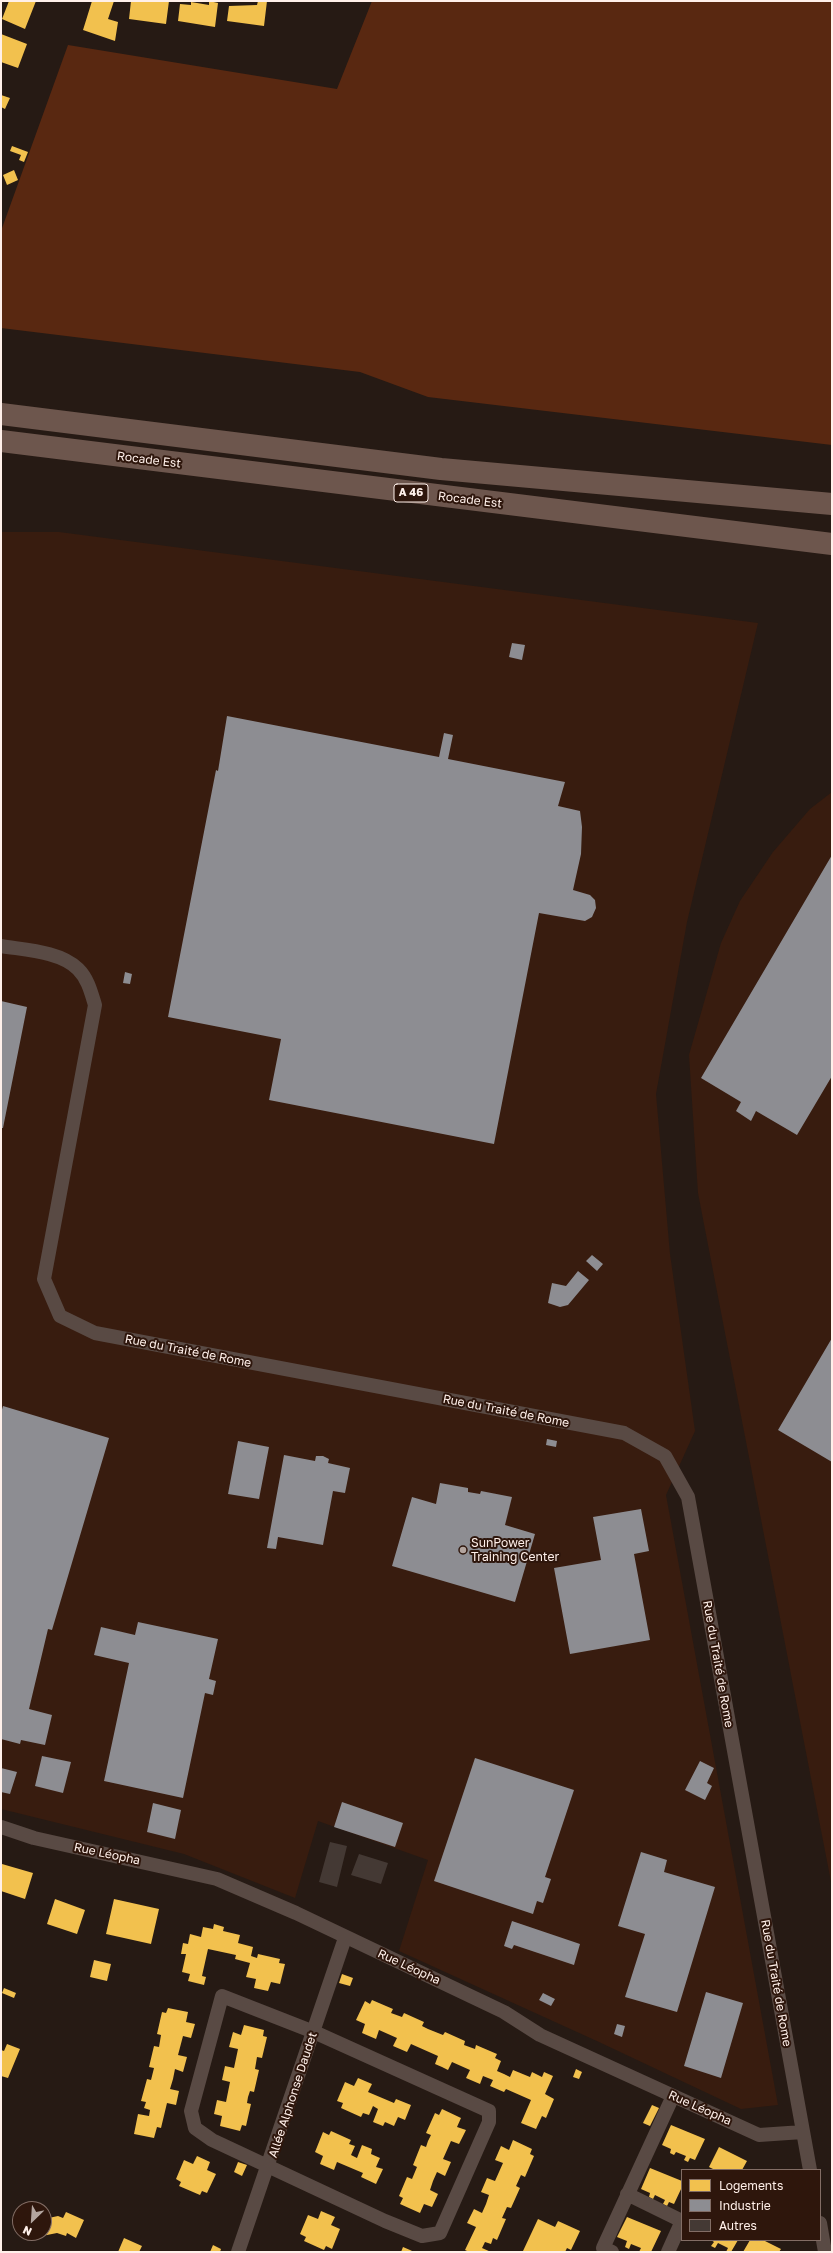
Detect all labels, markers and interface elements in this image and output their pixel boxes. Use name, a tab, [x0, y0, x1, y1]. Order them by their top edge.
street label: Rocade Est	[116, 449, 182, 471]
road number: A 46	[394, 484, 428, 502]
street label: Rocade Est	[437, 489, 503, 511]
street label: Rue du Traité de Rome	[123, 1332, 253, 1370]
street label: Rue du Traité de Rome	[441, 1392, 571, 1430]
place label: SunPower Training Center	[471, 1536, 559, 1564]
marker: SunPower Training Center	[458, 1545, 468, 1555]
street label: Rue du Traité de Rome	[700, 1599, 736, 1729]
street label: Rue Léopha	[72, 1840, 142, 1868]
street label: Rue du Traité de Rome	[758, 1918, 794, 2048]
street label: Rue Léopha	[375, 1946, 443, 1988]
street label: Allée Alphonse Daudet	[266, 2030, 320, 2160]
street label: Rue Léopha	[666, 2088, 734, 2128]
legend	[681, 2169, 821, 2241]
text: Logements	[719, 2178, 783, 2193]
text: Industrie	[719, 2198, 771, 2213]
north arrow	[12, 2201, 52, 2241]
text: Autres	[719, 2218, 757, 2233]
text: N	[21, 2224, 34, 2239]

